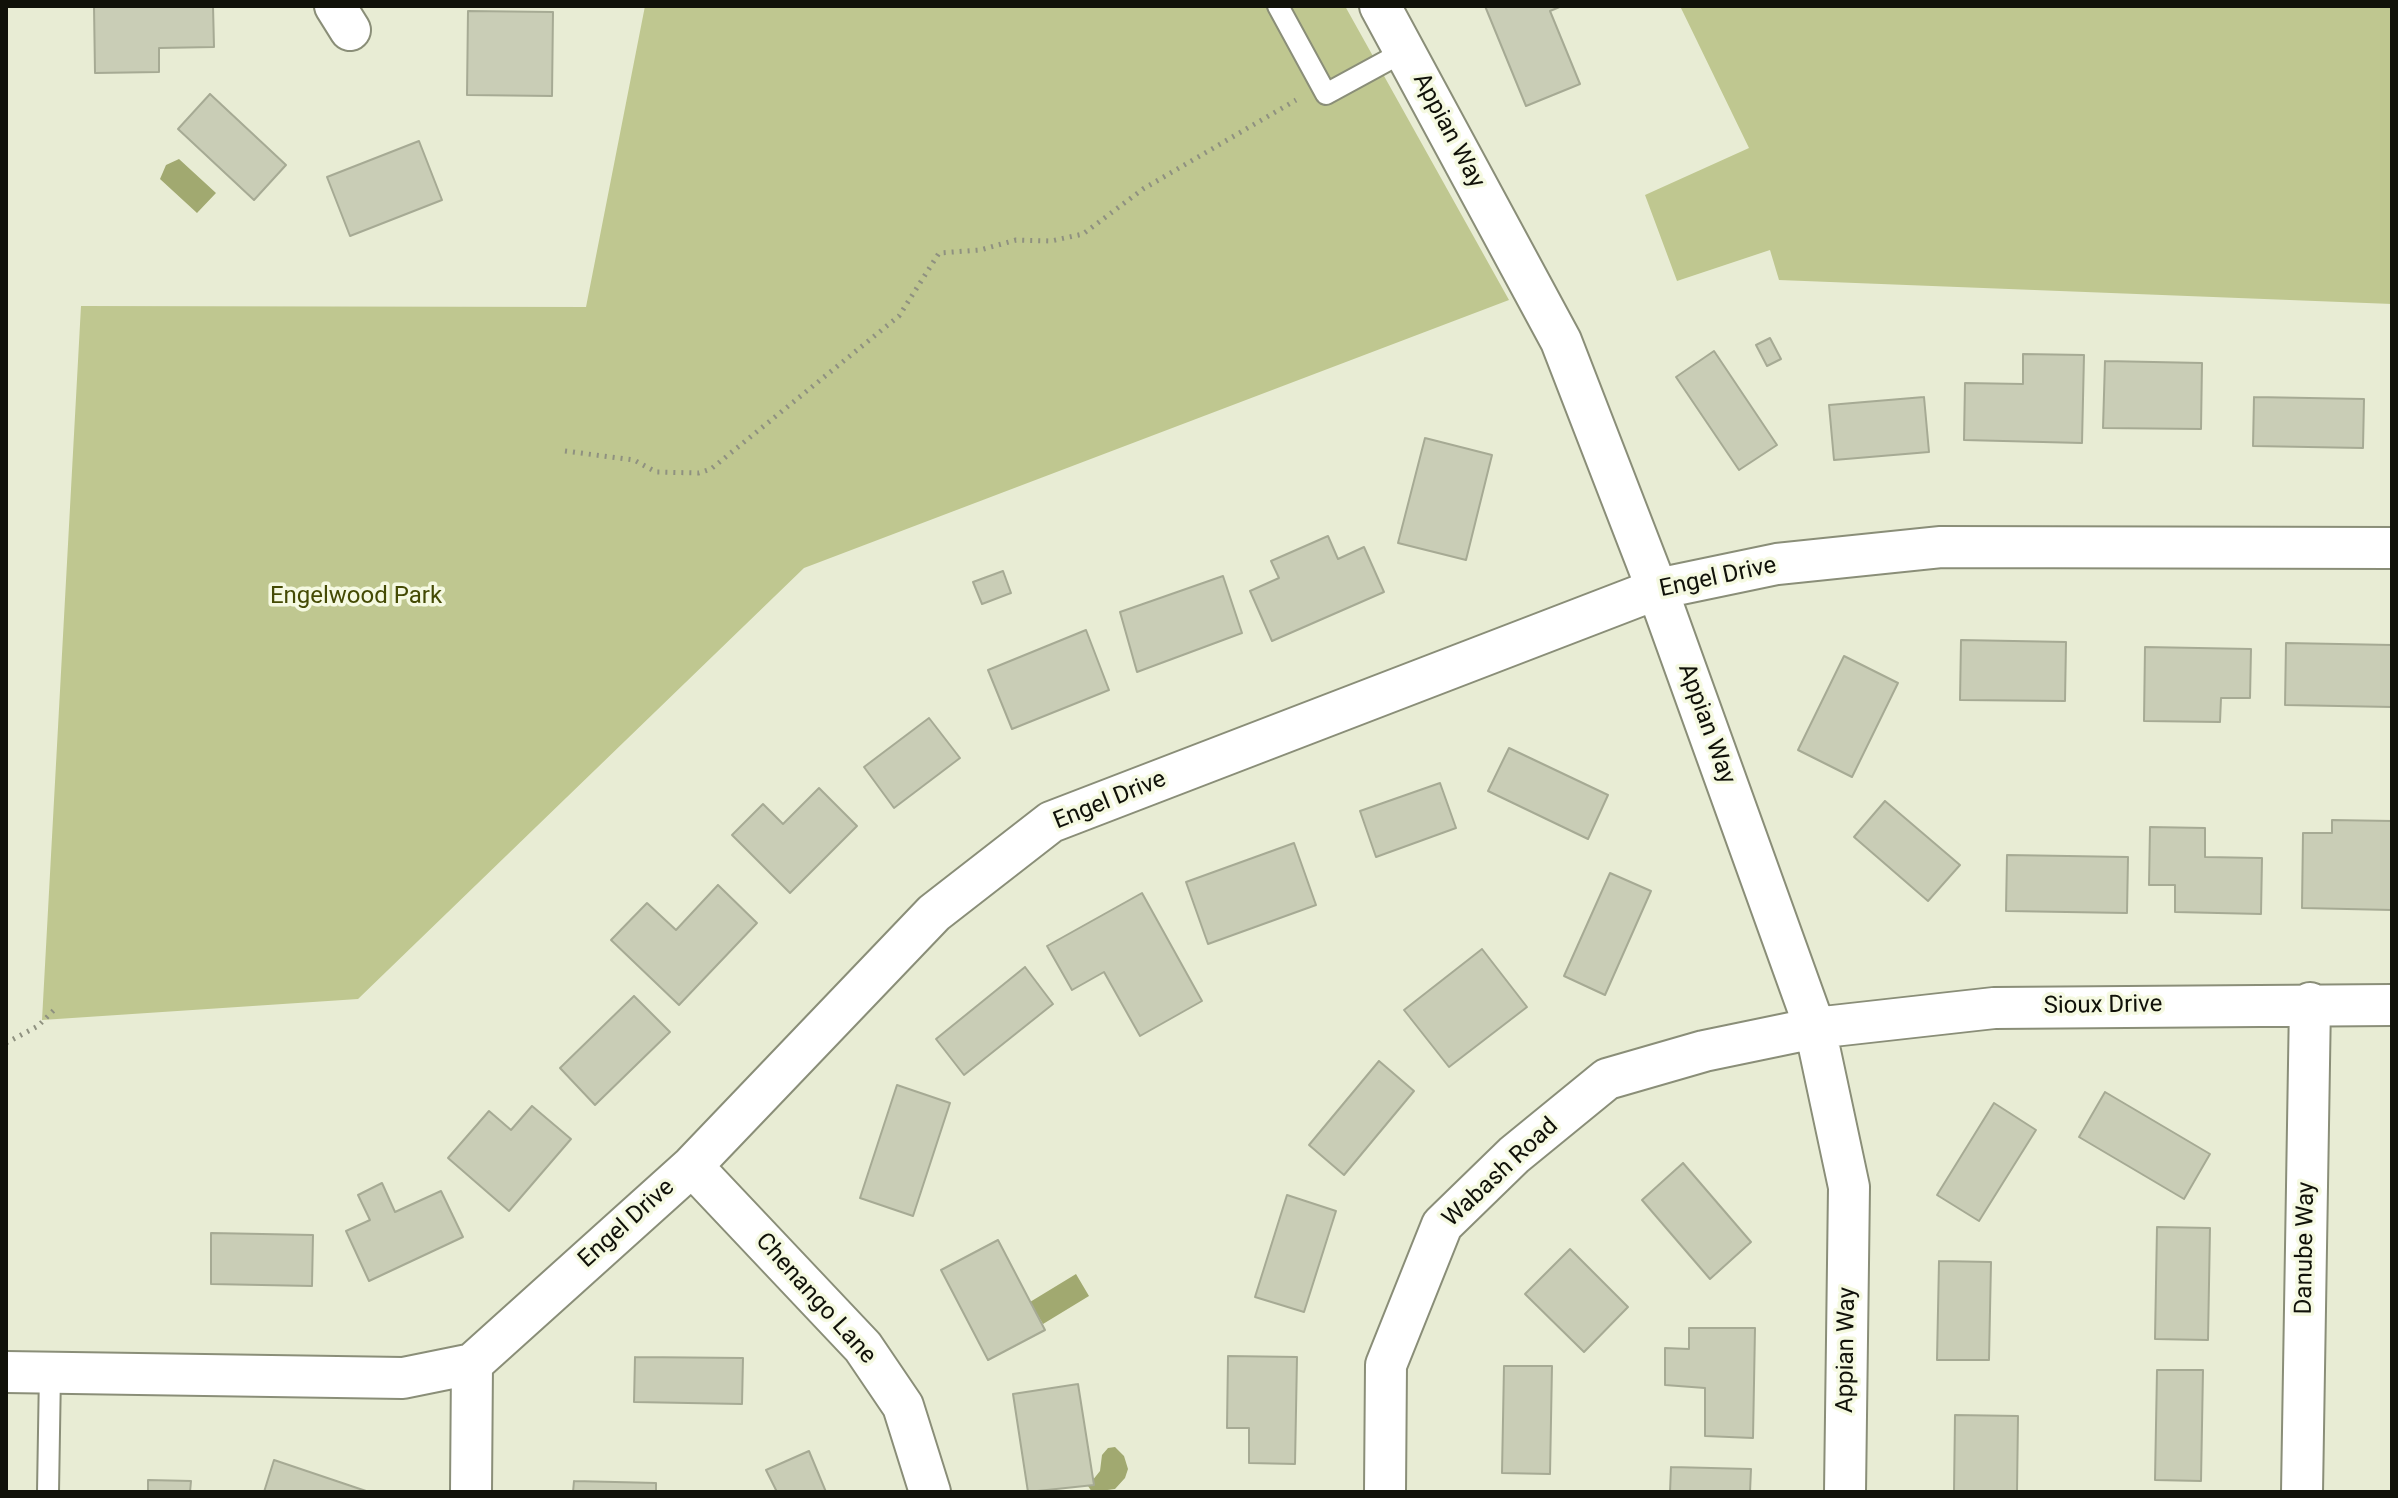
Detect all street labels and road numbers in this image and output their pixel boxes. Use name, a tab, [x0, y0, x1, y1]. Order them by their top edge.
street label: Appian Way	[1406, 69, 1490, 193]
street label: Engel Drive	[1657, 552, 1779, 604]
street label: Appian Way	[1671, 660, 1741, 788]
street label: Engel Drive	[1050, 765, 1170, 837]
street label: Sioux Drive	[2043, 991, 2163, 1021]
street label: Wabash Road	[1437, 1112, 1565, 1234]
street label: Engel Drive	[573, 1174, 681, 1274]
street label: Danube Way	[2290, 1181, 2322, 1315]
street label: Chenango Lane	[749, 1228, 881, 1370]
street label: Appian Way	[1832, 1287, 1862, 1413]

